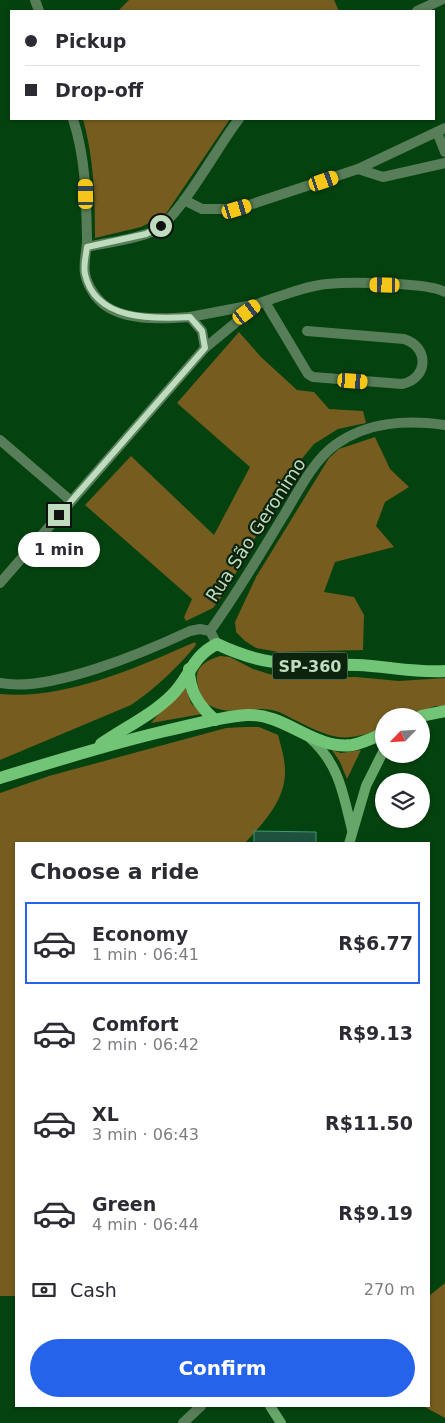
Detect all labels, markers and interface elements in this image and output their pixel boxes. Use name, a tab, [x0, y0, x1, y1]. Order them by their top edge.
text: Pickup	[55, 30, 126, 52]
text: Drop-off	[55, 79, 143, 101]
car	[307, 169, 340, 193]
car	[78, 179, 93, 209]
car	[220, 197, 253, 221]
route start	[150, 215, 172, 237]
car	[369, 277, 400, 293]
car	[230, 297, 263, 327]
car	[337, 372, 368, 390]
street label: Rua São Geronimo	[201, 454, 310, 605]
route end	[48, 504, 70, 526]
callout: 1 min	[18, 532, 100, 568]
text: 1 min	[34, 540, 84, 559]
road number: SP-360	[272, 652, 348, 679]
north arrow	[375, 708, 430, 762]
map controls	[375, 708, 430, 828]
button: layers	[375, 773, 430, 828]
text: Choose a ride	[30, 859, 199, 884]
icon: car	[32, 921, 77, 966]
text: Economy	[92, 923, 188, 945]
text: R$6.77	[338, 932, 413, 954]
text: 1 min · 06:41	[92, 945, 199, 964]
icon: car	[32, 1011, 77, 1056]
text: Comfort	[92, 1013, 179, 1035]
text: R$9.13	[338, 1022, 413, 1044]
text: 2 min · 06:42	[92, 1035, 199, 1054]
icon: car	[32, 1101, 77, 1146]
text: XL	[92, 1103, 119, 1125]
text: R$11.50	[325, 1112, 413, 1134]
text: 3 min · 06:43	[92, 1125, 199, 1144]
icon: car	[32, 1191, 77, 1236]
text: Green	[92, 1193, 156, 1215]
text: R$9.19	[338, 1202, 413, 1224]
text: 4 min · 06:44	[92, 1215, 199, 1234]
icon: cash	[30, 1276, 58, 1304]
text: Cash	[70, 1279, 117, 1301]
text: 270 m	[364, 1280, 415, 1299]
button: Confirm	[30, 1339, 415, 1397]

